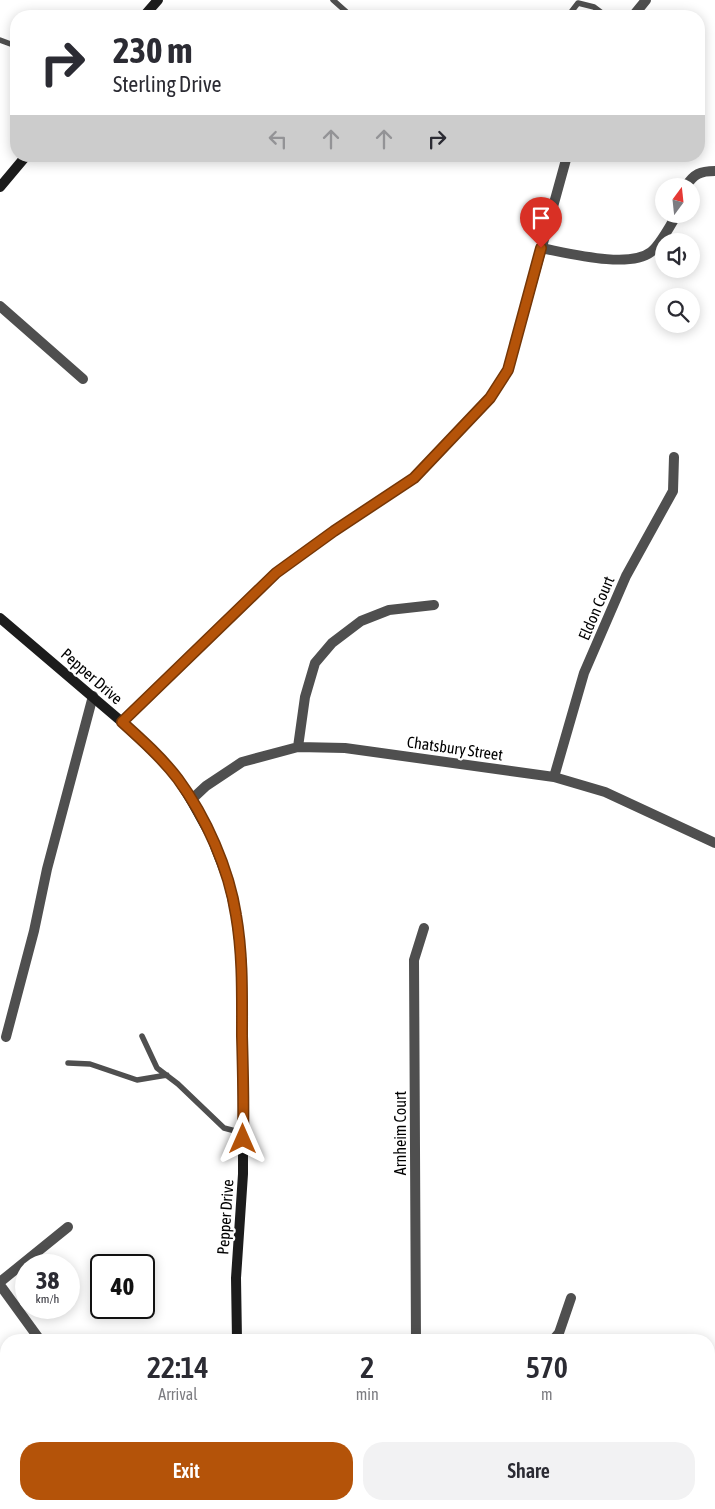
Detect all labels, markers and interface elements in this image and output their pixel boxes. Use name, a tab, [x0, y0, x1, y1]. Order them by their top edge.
icon: right	[30, 30, 95, 95]
text: 230 m	[113, 30, 192, 70]
text: Sterling Drive	[113, 71, 222, 97]
icon: left	[264, 125, 292, 153]
icon: ahead	[317, 125, 345, 153]
icon: ahead	[370, 125, 398, 153]
icon: right	[423, 125, 451, 153]
north arrow	[655, 178, 700, 222]
map controls	[655, 178, 700, 333]
pin	[520, 197, 562, 248]
icon: arrive	[527, 204, 555, 232]
button: sound	[655, 233, 700, 278]
button: search	[655, 288, 700, 333]
street label: Eldon Court	[575, 573, 618, 643]
street label: Pepper Drive	[57, 644, 126, 708]
street label: Chatsbury Street	[406, 732, 504, 765]
street label: Arnheim Court	[391, 1090, 409, 1175]
position arrow	[216, 1112, 268, 1164]
street label: Pepper Drive	[213, 1179, 238, 1255]
speed limit sign: 40	[90, 1254, 155, 1319]
text: 38	[36, 1266, 59, 1294]
text: km/h	[36, 1292, 59, 1306]
text: 22:14	[147, 1350, 209, 1384]
text: 2	[360, 1350, 374, 1384]
text: 570	[526, 1350, 568, 1384]
text: Arrival	[158, 1385, 197, 1403]
text: min	[356, 1385, 379, 1403]
text: m	[541, 1385, 553, 1403]
button: Exit	[20, 1442, 353, 1500]
button: Share	[363, 1442, 695, 1500]

